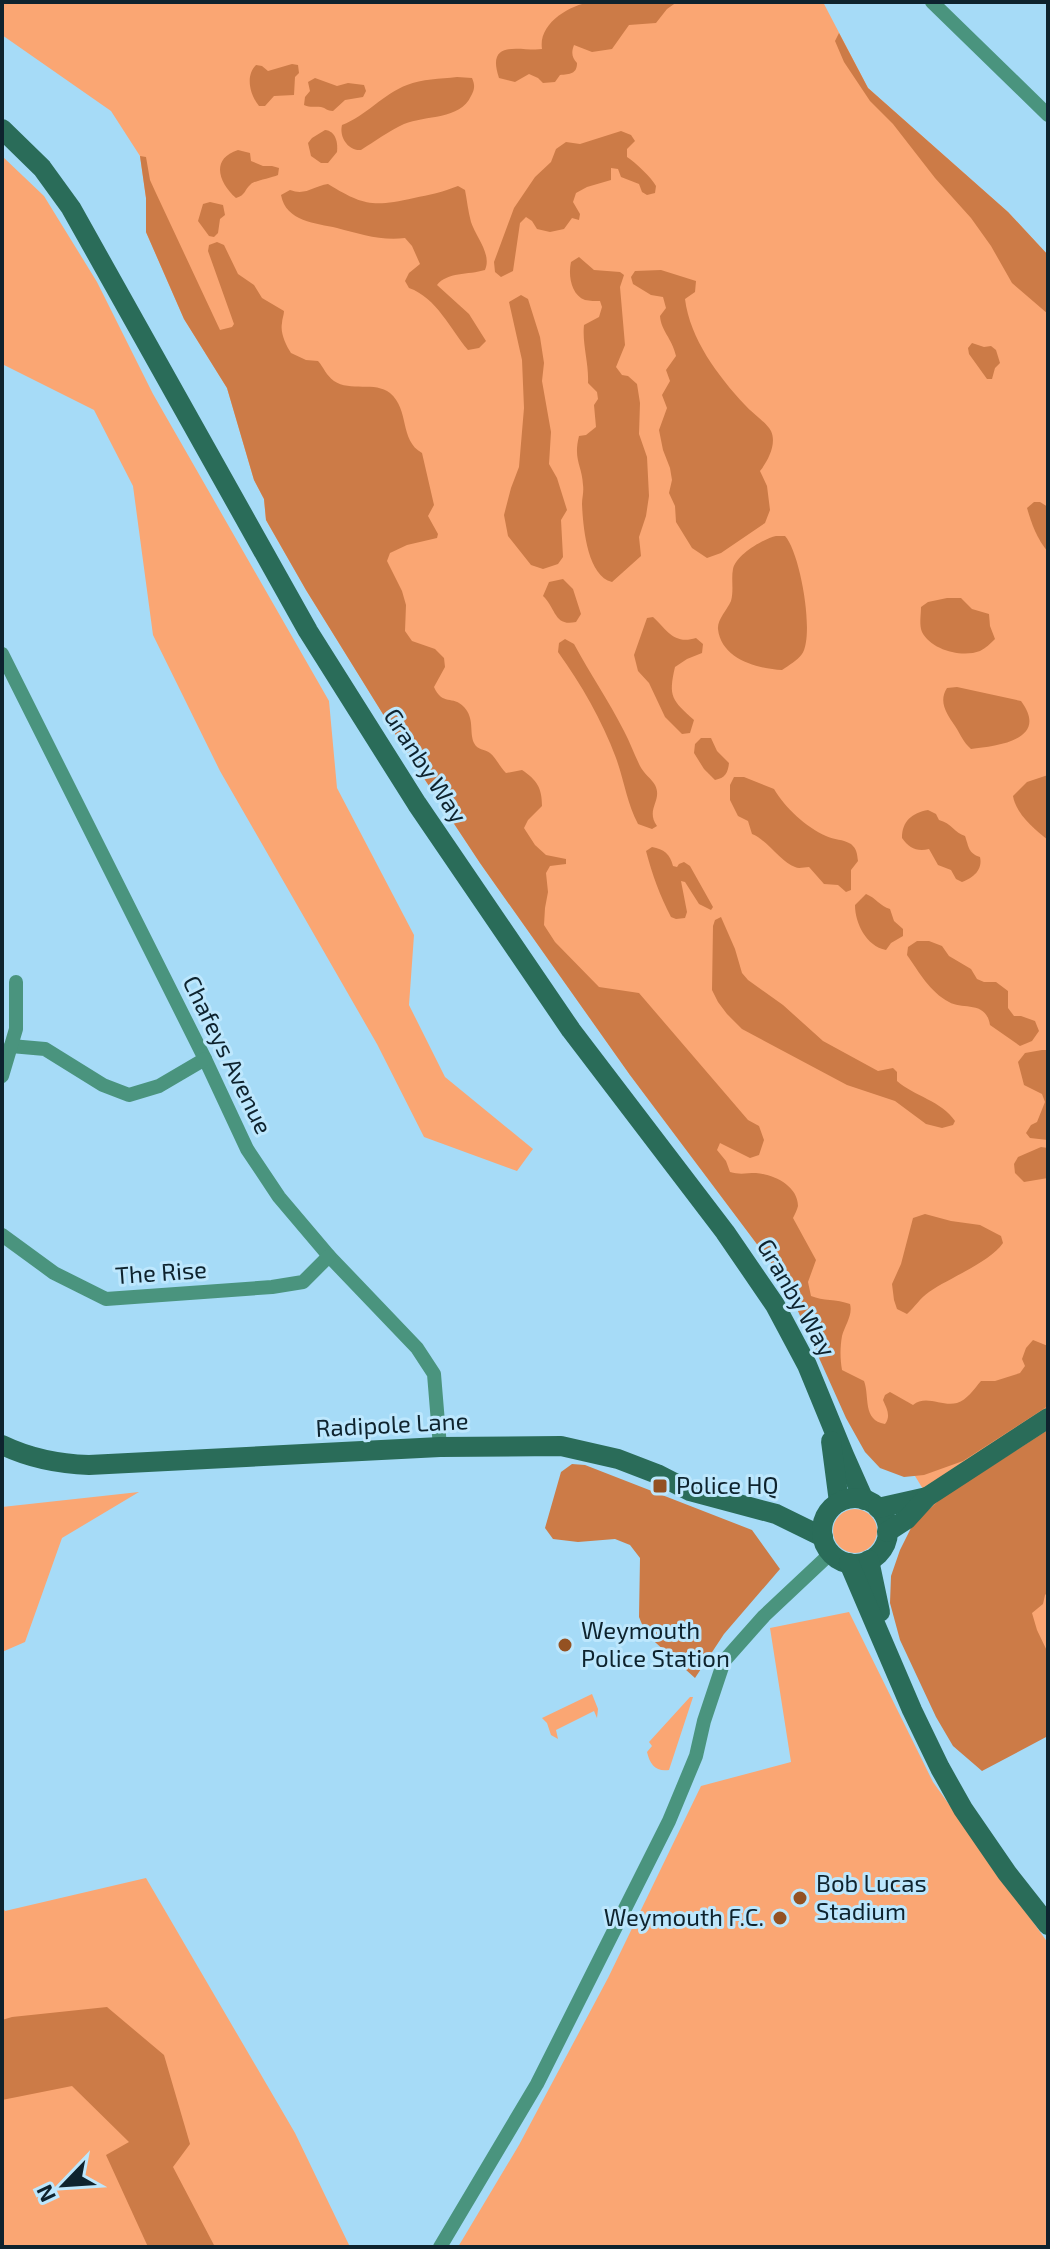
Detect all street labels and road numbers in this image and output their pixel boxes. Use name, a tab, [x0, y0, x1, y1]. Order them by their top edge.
street label: Granby Way	[378, 702, 474, 828]
street label: Chafeys Avenue	[177, 970, 279, 1138]
street label: Granby Way	[752, 1233, 843, 1361]
street label: The Rise	[114, 1254, 208, 1289]
street label: Radipole Lane	[315, 1405, 469, 1442]

